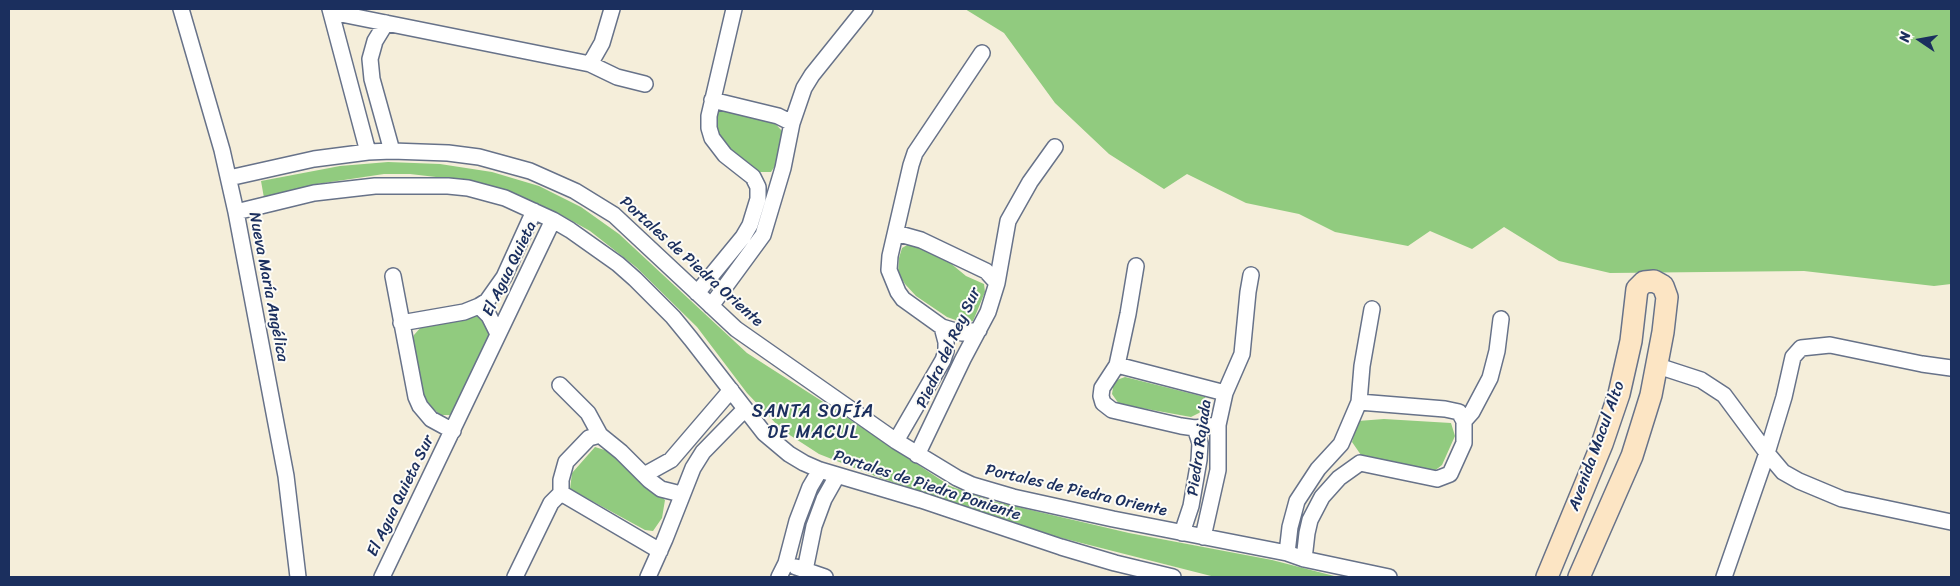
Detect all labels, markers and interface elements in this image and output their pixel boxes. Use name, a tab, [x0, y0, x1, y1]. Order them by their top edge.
north arrow	[1895, 15, 1945, 65]
text: N	[1892, 29, 1918, 44]
street label: Portales de Piedra Oriente	[615, 193, 767, 331]
street label: Nueva María Angélica	[244, 210, 292, 364]
street label: El Agua Quieta	[479, 218, 541, 320]
street label: Piedra del Rey Sur	[913, 285, 985, 411]
street label: Avenida Macul Alto	[1565, 379, 1629, 513]
street label: Piedra Rajada	[1184, 399, 1216, 497]
district label: SANTA SOFÍA DE MACUL	[751, 401, 875, 444]
street label: El Agua Quieta Sur	[363, 432, 439, 560]
street label: Portales de Piedra Poniente	[831, 447, 1023, 525]
street label: Portales de Piedra Oriente	[983, 461, 1169, 521]

